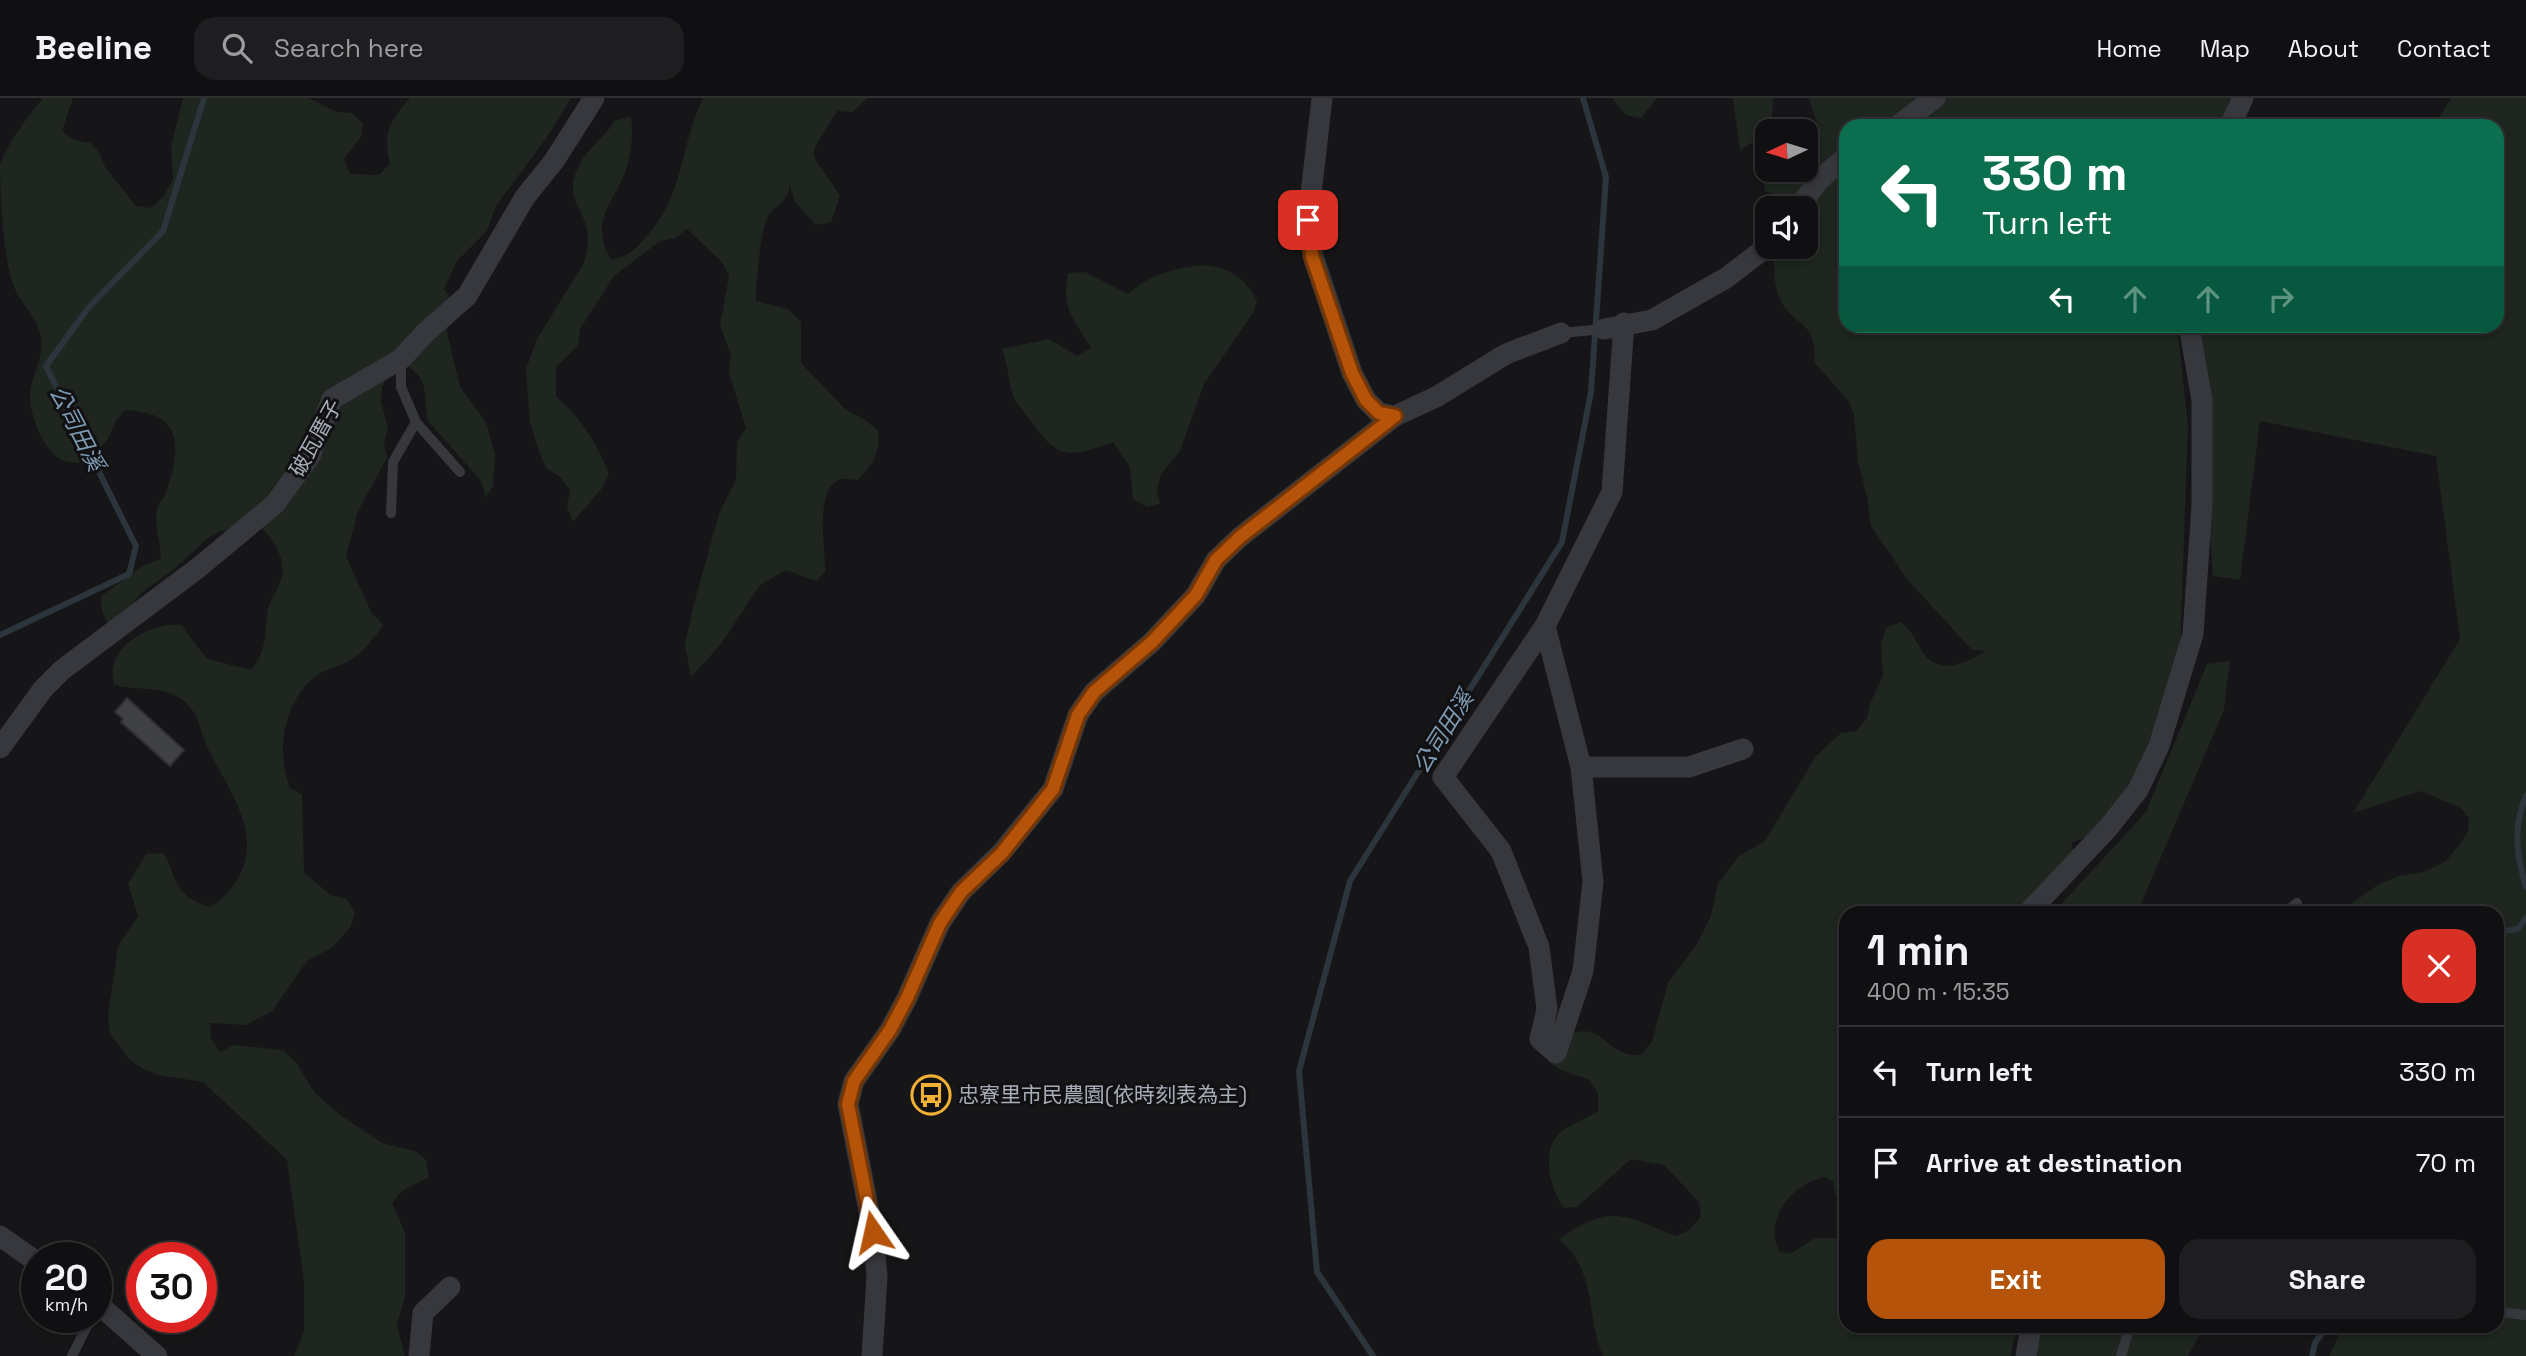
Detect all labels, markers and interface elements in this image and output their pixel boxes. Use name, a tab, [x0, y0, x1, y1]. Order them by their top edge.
search box	[194, 17, 684, 80]
text: Beeline	[35, 27, 152, 69]
icon: search	[218, 29, 256, 67]
text: Search here	[274, 31, 424, 65]
text: Home	[2096, 33, 2162, 64]
text: Map	[2200, 33, 2250, 64]
text: About	[2288, 33, 2359, 64]
text: Contact	[2397, 33, 2491, 64]
north arrow	[1755, 119, 1818, 182]
map controls	[1755, 119, 1818, 259]
text: 330 m	[1982, 142, 2128, 204]
icon: left	[1867, 147, 1958, 238]
pin	[1278, 190, 1338, 250]
button: sound	[1755, 196, 1818, 259]
icon: arrive	[1289, 201, 1327, 239]
text: Turn left	[1982, 203, 2112, 243]
icon: left	[2043, 280, 2081, 318]
icon: ahead	[2116, 280, 2154, 318]
icon: ahead	[2189, 280, 2227, 318]
icon: right	[2262, 280, 2300, 318]
water label: 公司田溪	[43, 380, 113, 478]
street label: 破瓦厝子	[283, 394, 348, 481]
water label: 公司田溪	[1406, 682, 1482, 779]
text: 1 min	[1867, 924, 1970, 977]
button: close	[2402, 929, 2476, 1003]
text: 400 m · 15:35	[1867, 977, 2010, 1007]
icon: left	[1867, 1053, 1905, 1091]
text: Turn left	[1926, 1055, 2033, 1089]
text: 330 m	[2399, 1055, 2476, 1089]
bus stop icon: 忠寮里市民農園(依時刻表為主)	[910, 1074, 952, 1116]
place label: 忠寮里市民農園(依時刻表為主)	[958, 1081, 1247, 1108]
icon: arrive	[1867, 1144, 1905, 1182]
text: Arrive at destination	[1926, 1146, 2183, 1180]
text: 70 m	[2416, 1146, 2476, 1180]
position arrow	[836, 1195, 910, 1269]
button: Exit	[1867, 1239, 2165, 1319]
button: Share	[2179, 1239, 2476, 1319]
speed limit sign: 30	[126, 1242, 217, 1333]
text: 20	[45, 1256, 88, 1300]
text: km/h	[45, 1293, 88, 1316]

